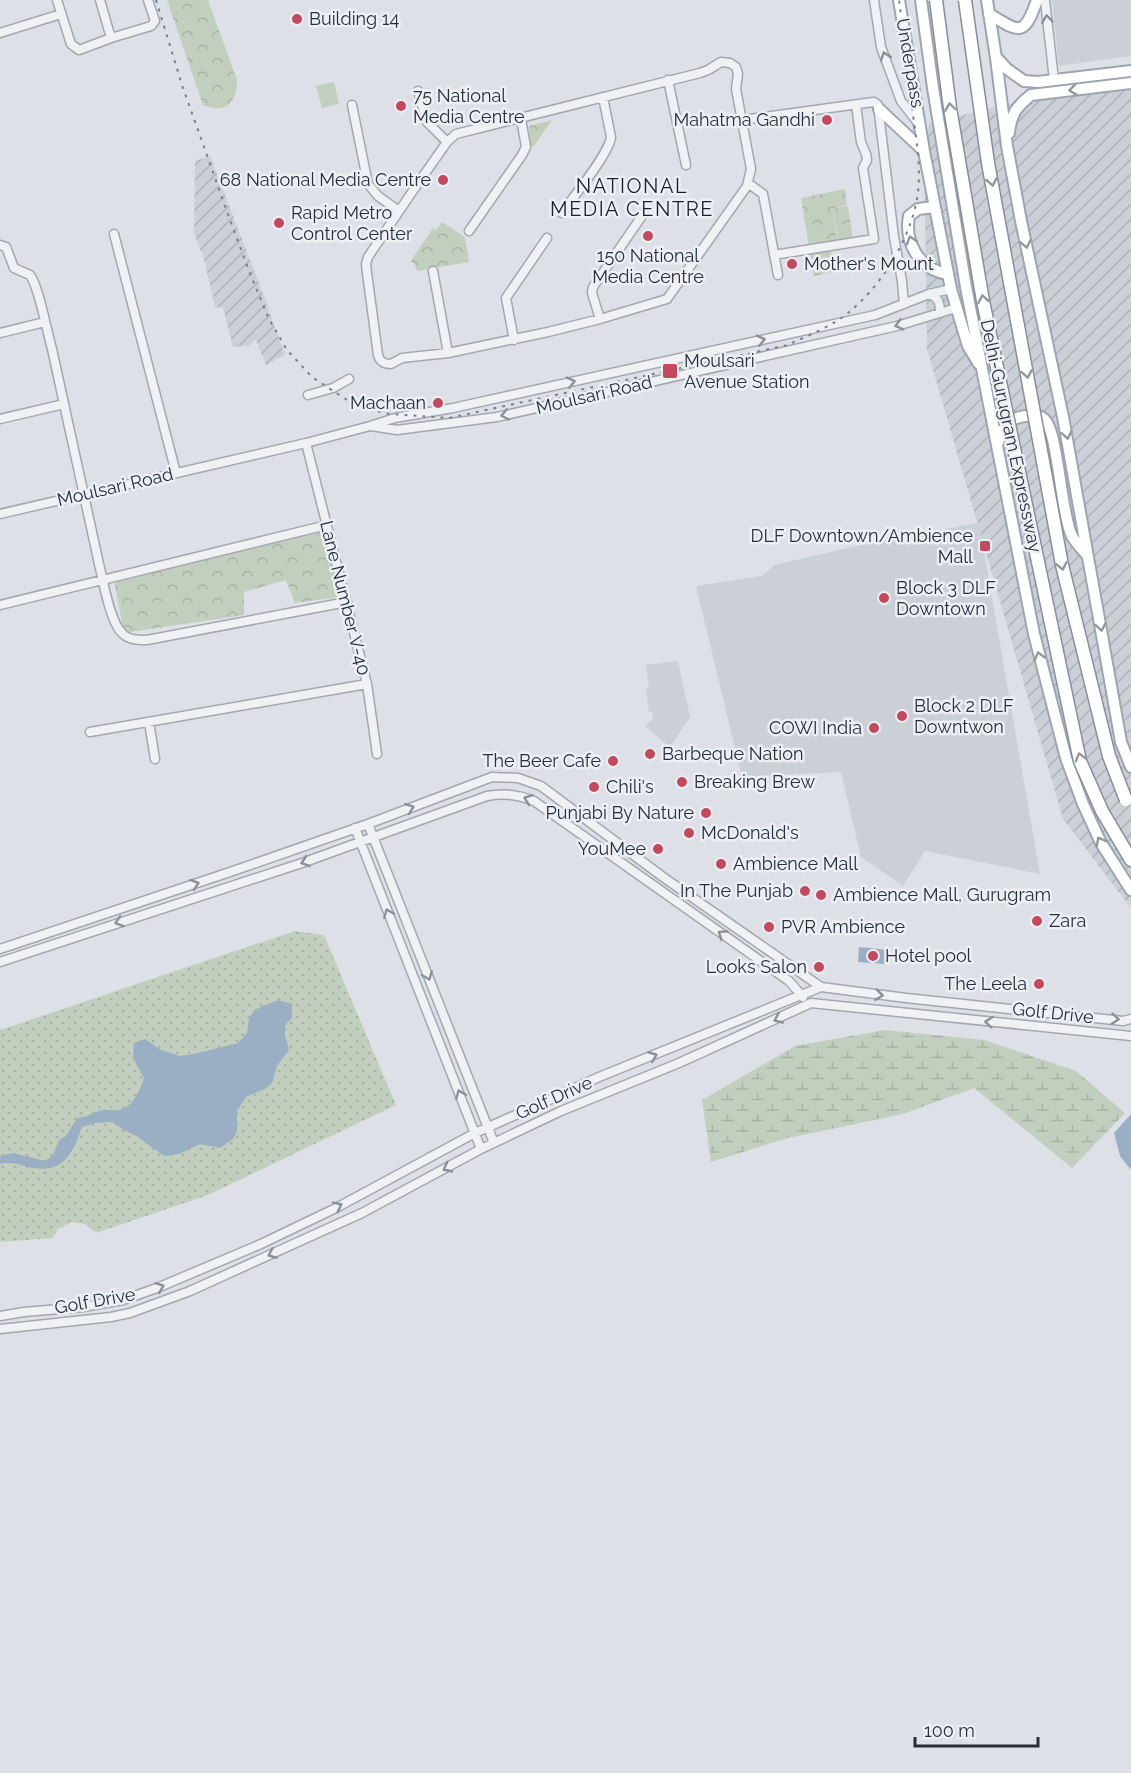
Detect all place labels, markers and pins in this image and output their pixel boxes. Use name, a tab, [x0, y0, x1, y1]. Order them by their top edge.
place label: Building 14	[309, 8, 400, 29]
marker: Building 14	[290, 12, 304, 26]
place label: 75 National Media Centre	[413, 85, 525, 127]
marker: 75 National Media Centre	[394, 99, 408, 113]
place label: Mahatma Gandhi	[673, 109, 815, 130]
marker: Mahatma Gandhi	[820, 113, 834, 127]
place label: 68 National Media Centre	[220, 169, 431, 190]
marker: 68 National Media Centre	[436, 173, 450, 187]
place label: Rapid Metro Control Center	[291, 202, 413, 244]
marker: Rapid Metro Control Center	[272, 216, 286, 230]
marker: 150 National Media Centre	[641, 229, 655, 243]
place label: 150 National Media Centre	[592, 245, 704, 287]
place label: Mother's Mount	[804, 253, 934, 274]
marker: Mother's Mount	[785, 257, 799, 271]
place label: Moulsari Avenue Station	[684, 350, 809, 392]
marker: Moulsari Avenue Station	[661, 362, 679, 380]
place label: Machaan	[350, 392, 426, 413]
marker: Machaan	[431, 396, 445, 410]
place label: DLF Downtown/Ambience Mall	[751, 525, 973, 567]
marker: DLF Downtown/Ambience Mall	[978, 539, 992, 553]
place label: Block 3 DLF Downtown	[896, 577, 996, 619]
marker: Block 3 DLF Downtown	[877, 591, 891, 605]
place label: Block 2 DLF Downtwon	[914, 695, 1014, 737]
marker: Block 2 DLF Downtwon	[895, 709, 909, 723]
place label: COWI India	[769, 717, 862, 738]
marker: COWI India	[867, 721, 881, 735]
place label: Barbeque Nation	[662, 743, 803, 764]
marker: Barbeque Nation	[643, 747, 657, 761]
place label: The Beer Cafe	[482, 750, 601, 771]
marker: The Beer Cafe	[606, 754, 620, 768]
place label: Breaking Brew	[694, 771, 815, 792]
marker: Breaking Brew	[675, 775, 689, 789]
place label: Chili's	[606, 776, 654, 797]
marker: Chili's	[587, 780, 601, 794]
place label: Punjabi By Nature	[546, 802, 694, 823]
marker: Punjabi By Nature	[699, 806, 713, 820]
place label: McDonald's	[701, 822, 799, 843]
marker: McDonald's	[682, 826, 696, 840]
place label: YouMee	[578, 838, 646, 859]
marker: YouMee	[651, 842, 665, 856]
place label: Ambience Mall	[733, 853, 858, 874]
marker: Ambience Mall	[714, 857, 728, 871]
place label: In The Punjab	[680, 880, 793, 901]
marker: In The Punjab	[798, 884, 812, 898]
place label: Ambience Mall, Gurugram	[833, 884, 1051, 905]
marker: Ambience Mall, Gurugram	[814, 888, 828, 902]
place label: Zara	[1049, 910, 1086, 931]
marker: Zara	[1030, 914, 1044, 928]
place label: PVR Ambience	[781, 916, 906, 937]
marker: PVR Ambience	[762, 920, 776, 934]
place label: Hotel pool	[885, 945, 972, 966]
marker: Hotel pool	[866, 949, 880, 963]
place label: Looks Salon	[706, 956, 807, 977]
marker: Looks Salon	[812, 960, 826, 974]
place label: The Leela	[944, 973, 1027, 994]
marker: The Leela	[1032, 977, 1046, 991]

